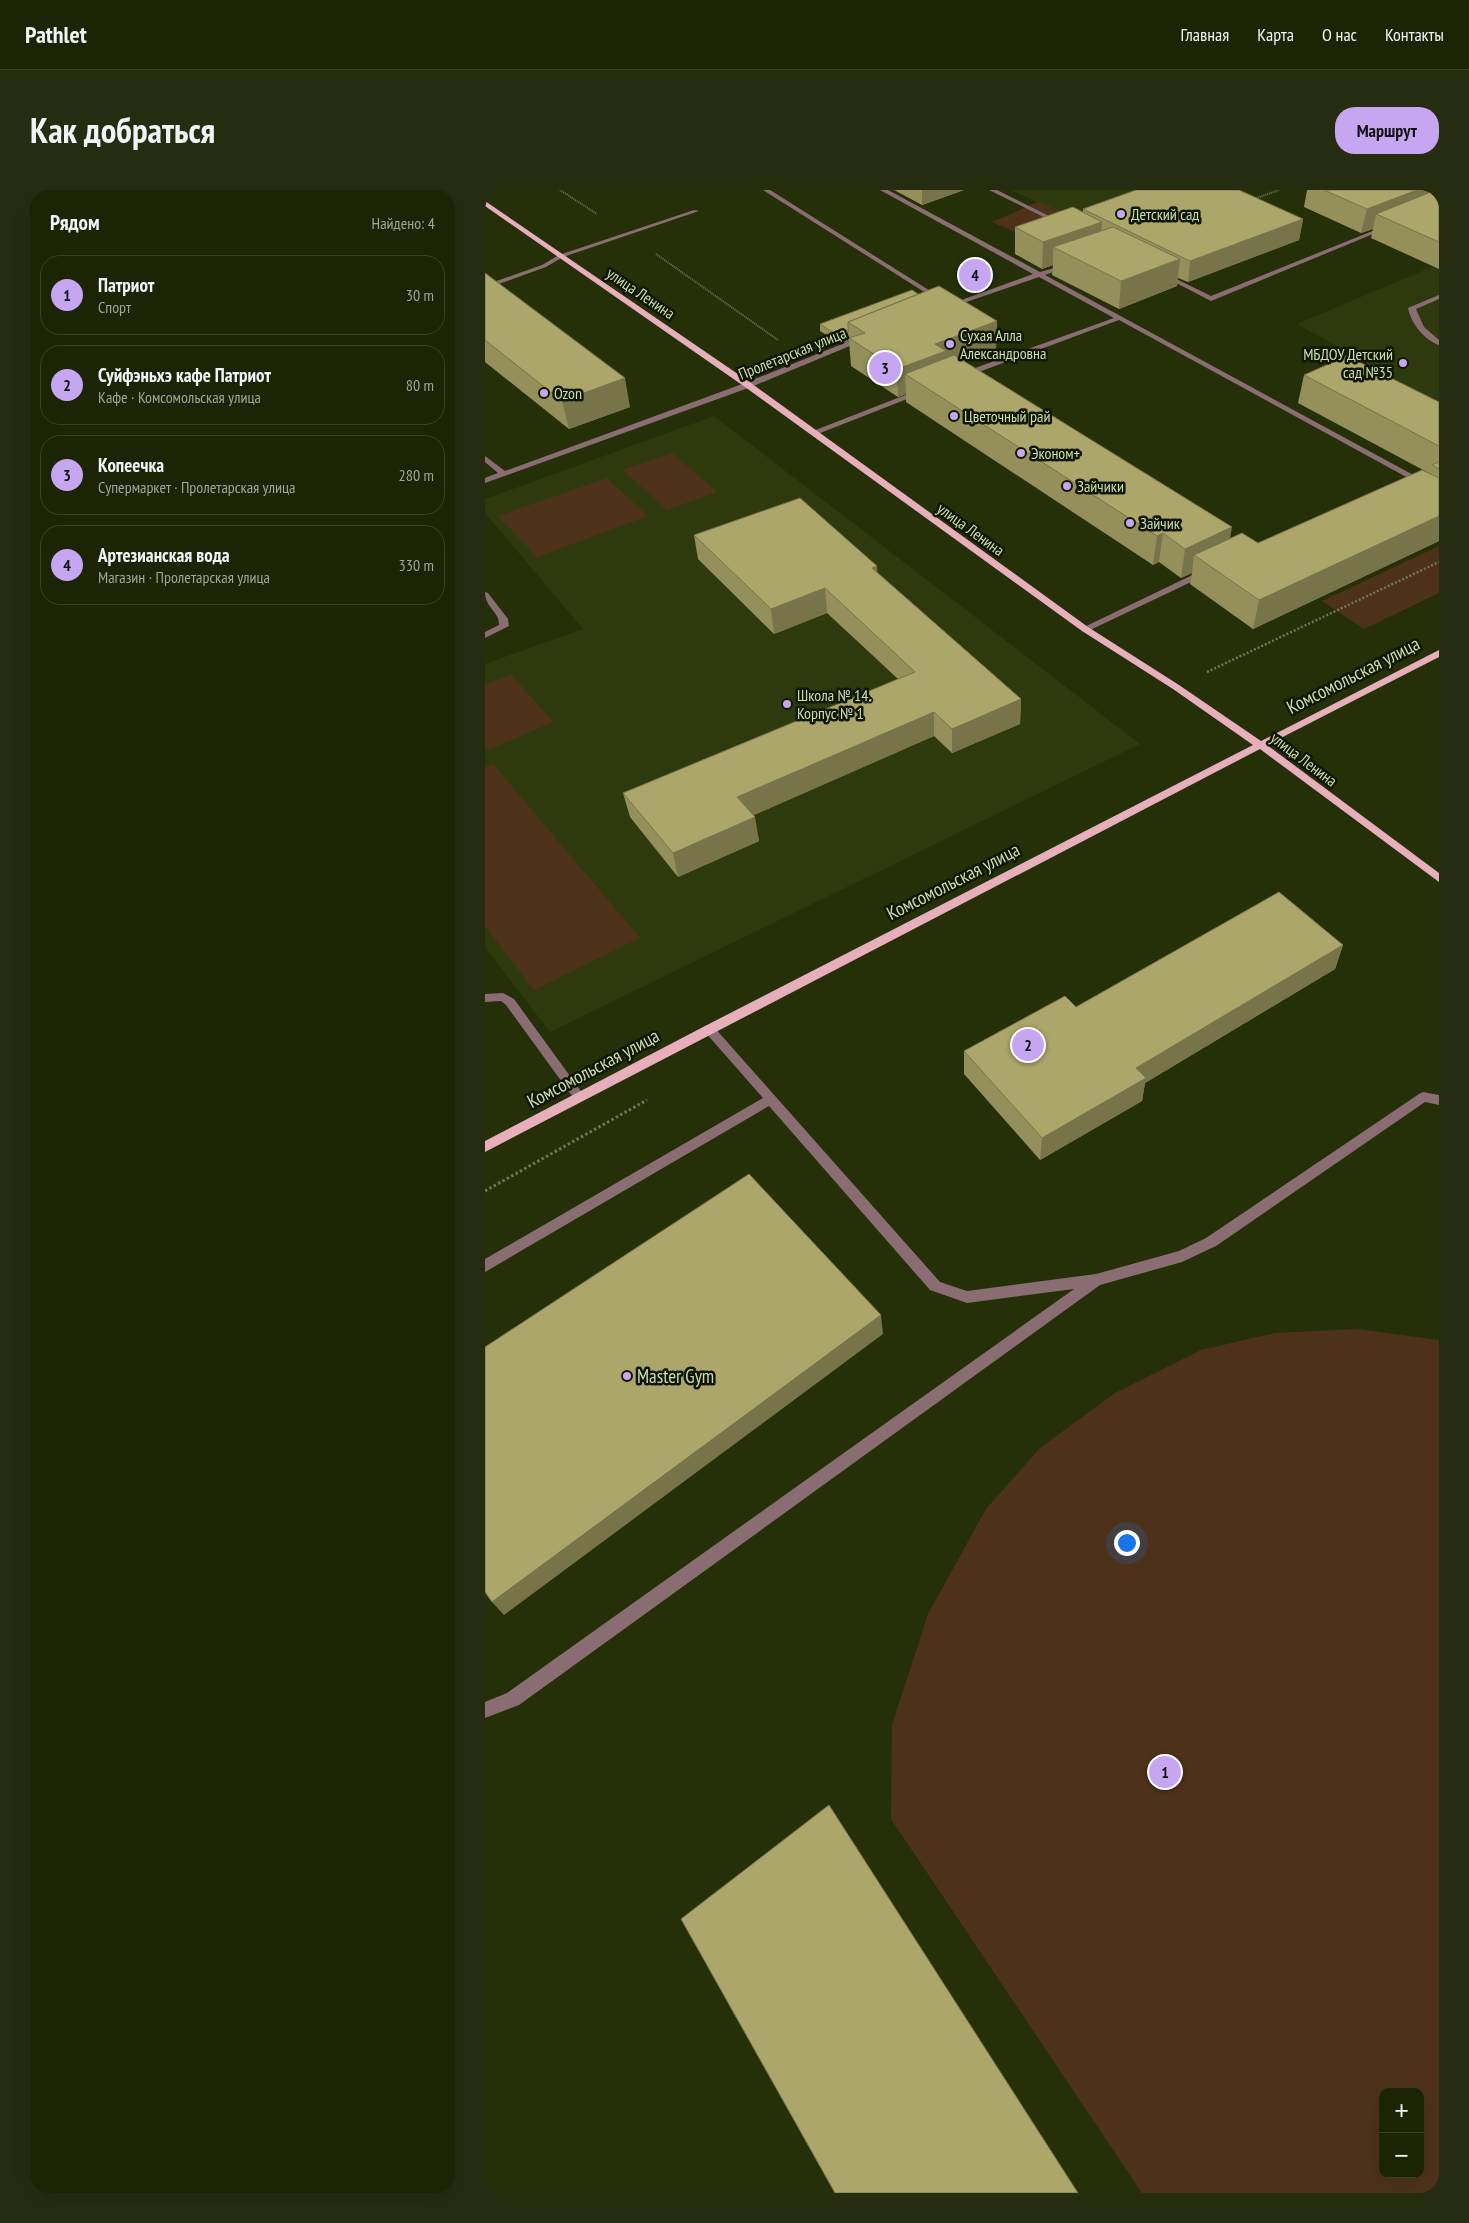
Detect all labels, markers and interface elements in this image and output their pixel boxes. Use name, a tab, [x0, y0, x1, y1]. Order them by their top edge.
text: Pathlet	[25, 19, 87, 50]
text: Главная	[1181, 23, 1229, 46]
text: Карта	[1257, 23, 1294, 46]
text: О нас	[1322, 23, 1357, 46]
text: Контакты	[1385, 23, 1444, 46]
text: Как добраться	[30, 107, 215, 153]
button: Маршрут	[1335, 107, 1439, 154]
place label: Детский сад	[1131, 204, 1199, 224]
marker: Детский сад	[1115, 208, 1127, 220]
text: Рядом	[50, 209, 100, 236]
text: Найдено: 4	[372, 213, 435, 233]
pin: 4	[959, 256, 991, 294]
street label: улица Ленина	[603, 263, 679, 323]
text: Патриот	[98, 273, 154, 297]
text: 1	[63, 285, 71, 305]
text: 30 m	[406, 285, 434, 305]
text: Спорт	[98, 297, 131, 317]
street label: Пролетарская улица	[735, 322, 849, 384]
place label: Сухая Алла Александровна	[960, 325, 1046, 363]
marker: Сухая Алла Александровна	[944, 338, 956, 350]
place label: МБДОУ Детский сад №35	[1303, 344, 1393, 382]
pin: 3	[869, 349, 901, 387]
marker: МБДОУ Детский сад №35	[1397, 357, 1409, 369]
text: Суйфэньхэ кафе Патриот	[98, 363, 271, 387]
text: 2	[63, 375, 71, 395]
text: 80 m	[406, 375, 434, 395]
place label: Ozon	[554, 383, 582, 403]
text: Кафе · Комсомольская улица	[98, 387, 261, 407]
marker: Ozon	[538, 387, 550, 399]
place label: Цветочный рай	[964, 406, 1050, 426]
marker: Цветочный рай	[948, 410, 960, 422]
place label: Эконом+	[1031, 443, 1081, 463]
marker: Эконом+	[1015, 447, 1027, 459]
text: Копеечка	[98, 453, 164, 477]
text: 3	[63, 465, 71, 485]
text: 280 m	[399, 465, 434, 485]
place label: Зайчики	[1077, 476, 1124, 496]
text: Супермаркет · Пролетарская улица	[98, 477, 295, 497]
marker: Зайчики	[1061, 480, 1073, 492]
street label: улица Ленина	[934, 498, 1008, 560]
place label: Зайчик	[1140, 513, 1181, 533]
marker: Зайчик	[1124, 517, 1136, 529]
text: Артезианская вода	[98, 543, 230, 567]
text: 4	[63, 555, 71, 575]
text: 330 m	[399, 555, 434, 575]
text: Магазин · Пролетарская улица	[98, 567, 270, 587]
street label: Комсомольская улица	[1282, 631, 1424, 719]
place label: Школа № 14. Корпус № 1	[797, 685, 871, 723]
marker: Школа № 14. Корпус № 1	[781, 698, 793, 710]
street label: улица Ленина	[1267, 727, 1341, 791]
street label: Комсомольская улица	[882, 837, 1024, 925]
street label: Комсомольская улица	[523, 1023, 663, 1113]
pin: 2	[1012, 1026, 1044, 1064]
place label: Master Gym	[637, 1364, 714, 1388]
marker: Master Gym	[621, 1370, 633, 1382]
your location	[1114, 1530, 1140, 1556]
pin: 1	[1149, 1753, 1181, 1791]
map controls	[1379, 2088, 1424, 2178]
button: +	[1379, 2088, 1424, 2133]
button: −	[1379, 2133, 1424, 2178]

